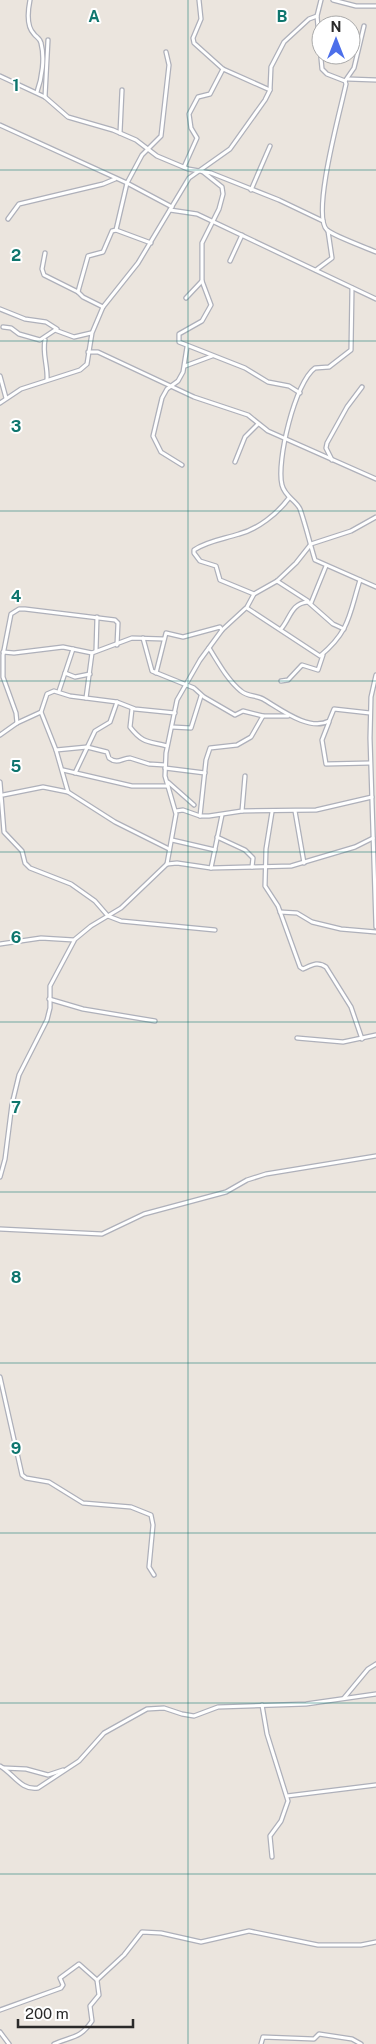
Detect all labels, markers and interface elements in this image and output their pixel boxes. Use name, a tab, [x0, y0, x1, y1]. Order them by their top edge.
text: A	[88, 7, 100, 26]
text: B	[277, 7, 288, 26]
north arrow	[311, 15, 361, 65]
text: N	[331, 19, 341, 35]
text: 1	[13, 76, 19, 95]
text: 2	[11, 246, 21, 265]
text: 3	[11, 417, 21, 436]
text: 4	[11, 587, 22, 606]
text: 5	[11, 757, 22, 776]
text: 6	[11, 928, 21, 947]
text: 7	[11, 1098, 21, 1117]
text: 8	[11, 1268, 22, 1287]
text: 9	[11, 1439, 21, 1458]
scale bar	[18, 1996, 132, 2028]
text: 200 m	[25, 2005, 69, 2022]

